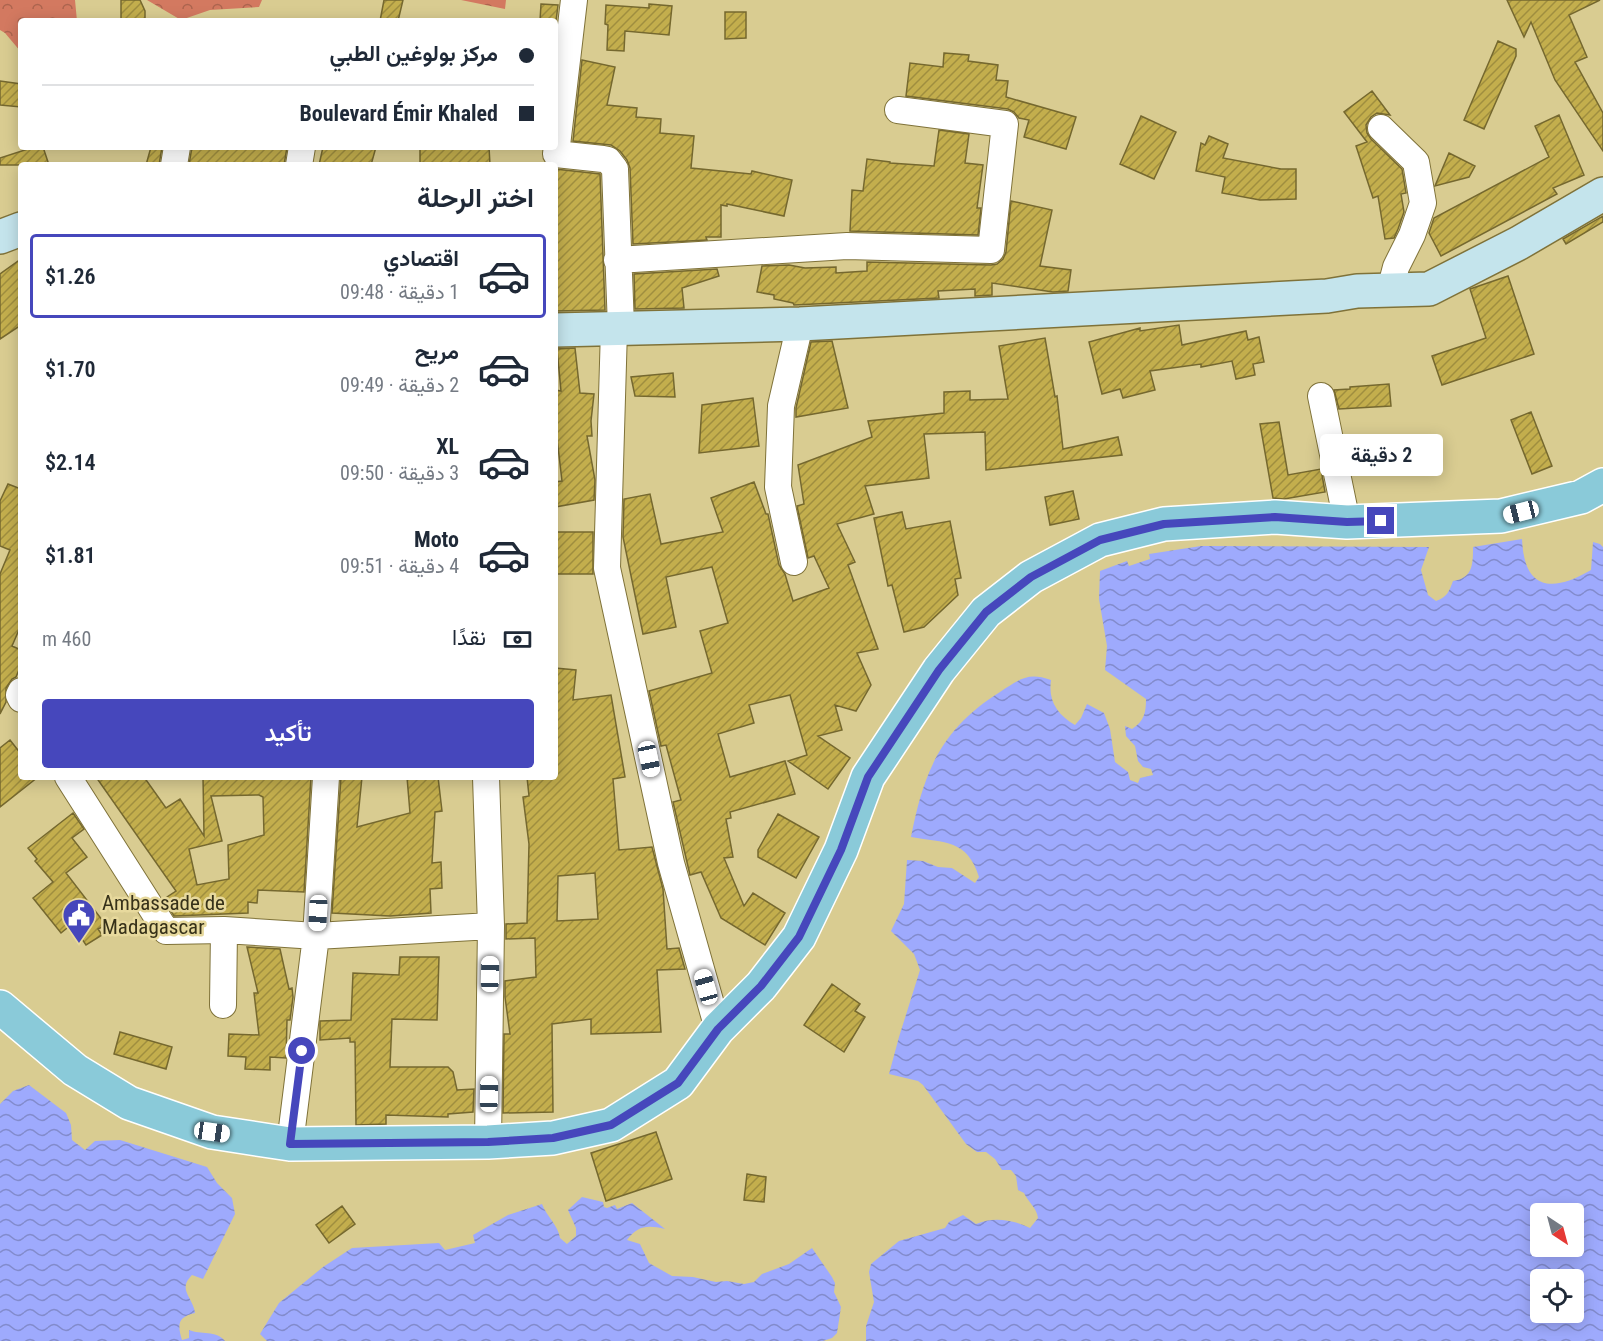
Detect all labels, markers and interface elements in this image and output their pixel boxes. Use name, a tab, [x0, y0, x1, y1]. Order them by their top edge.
text: مركز بولوغين الطبي	[329, 41, 498, 66]
text: Boulevard Émir Khaled	[299, 101, 498, 126]
text: اختر الرحلة	[417, 182, 534, 214]
text: اقتصادي	[383, 246, 459, 271]
icon: car	[477, 249, 531, 303]
text: $1.26	[45, 264, 96, 289]
text: 1 دقيقة · 09:48	[340, 280, 459, 304]
text: مريح	[415, 339, 459, 364]
icon: car	[477, 342, 531, 396]
text: $1.70	[45, 357, 96, 382]
text: 2 دقيقة · 09:49	[340, 373, 459, 397]
text: XL	[436, 434, 459, 459]
callout: 2 دقيقة	[1320, 434, 1442, 476]
icon: car	[477, 435, 531, 489]
text: 2 دقيقة	[1351, 443, 1412, 467]
text: $2.14	[45, 450, 96, 475]
text: 3 دقيقة · 09:50	[340, 461, 459, 485]
car	[1501, 499, 1541, 525]
route end	[1367, 507, 1394, 534]
text: Moto	[414, 527, 459, 552]
icon: car	[477, 528, 531, 582]
text: $1.81	[45, 543, 96, 568]
text: 4 دقيقة · 09:51	[340, 554, 459, 578]
icon: cash	[501, 623, 534, 656]
text: نقدًا	[452, 625, 486, 650]
text: 460 m	[42, 627, 91, 651]
button: تأكيد	[42, 699, 534, 768]
car	[636, 740, 662, 778]
place label: Ambassade de Madagascar	[102, 891, 225, 939]
car	[308, 895, 328, 931]
public building icon: Ambassade de Madagascar	[61, 897, 97, 944]
car	[481, 956, 499, 992]
car	[692, 967, 720, 1007]
route start	[288, 1037, 315, 1064]
car	[480, 1076, 498, 1112]
car	[193, 1121, 231, 1143]
north arrow	[1530, 1203, 1584, 1257]
map controls	[1530, 1203, 1584, 1323]
button: locate	[1530, 1269, 1584, 1323]

